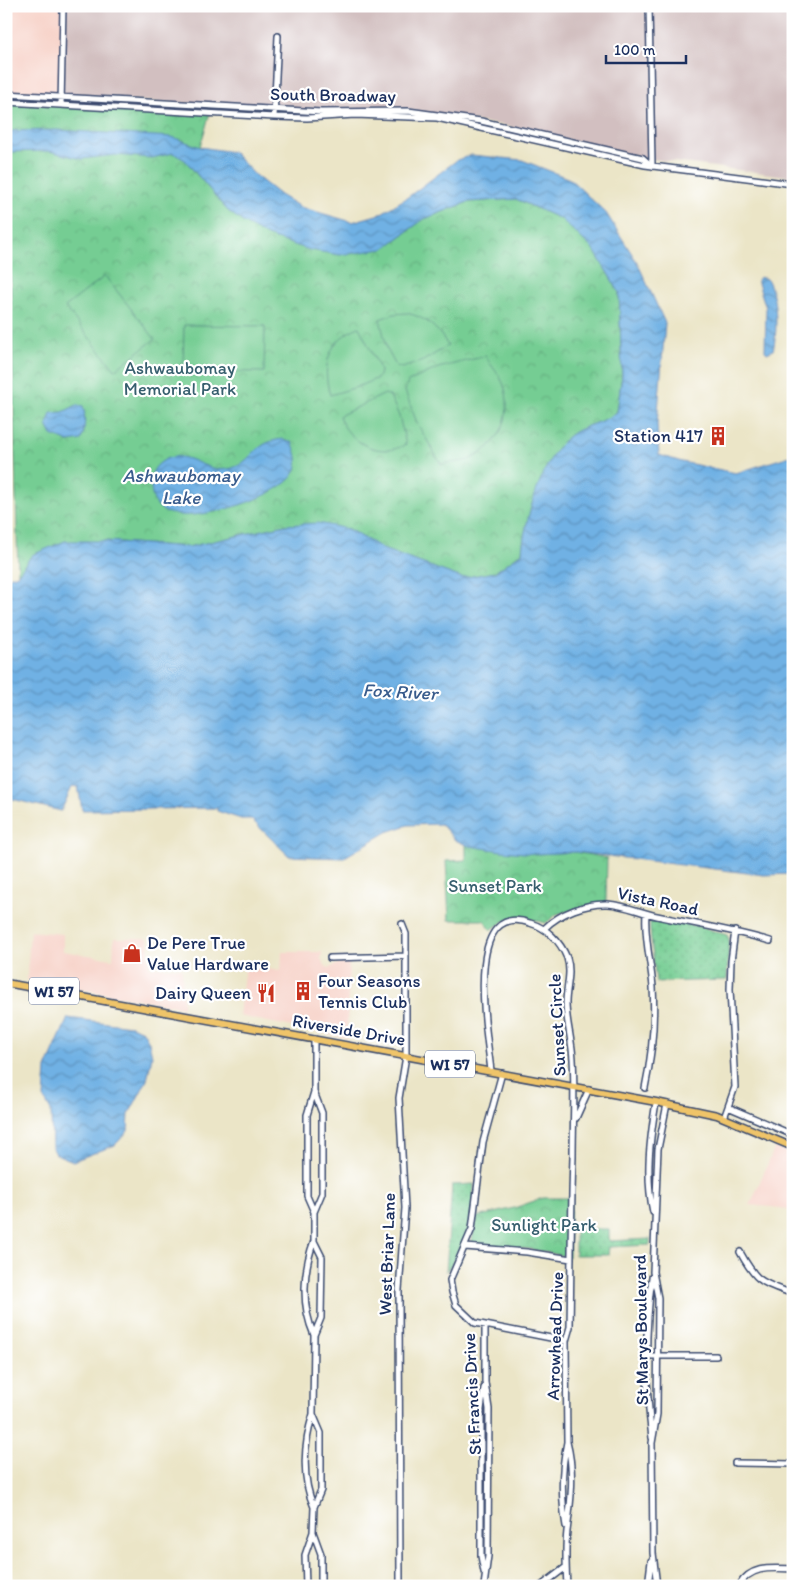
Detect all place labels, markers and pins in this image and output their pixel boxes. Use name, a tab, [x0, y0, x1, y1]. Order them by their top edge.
place label: Station 417	[614, 425, 703, 447]
building icon: Station 417	[707, 425, 729, 447]
place label: De Pere True Value Hardware	[147, 932, 269, 975]
shop icon: De Pere True Value Hardware	[121, 942, 143, 964]
place label: Four Seasons Tennis Club	[318, 970, 420, 1013]
building icon: Four Seasons Tennis Club	[292, 980, 314, 1002]
place label: Dairy Queen	[155, 982, 251, 1004]
restaurant icon: Dairy Queen	[255, 982, 277, 1004]

